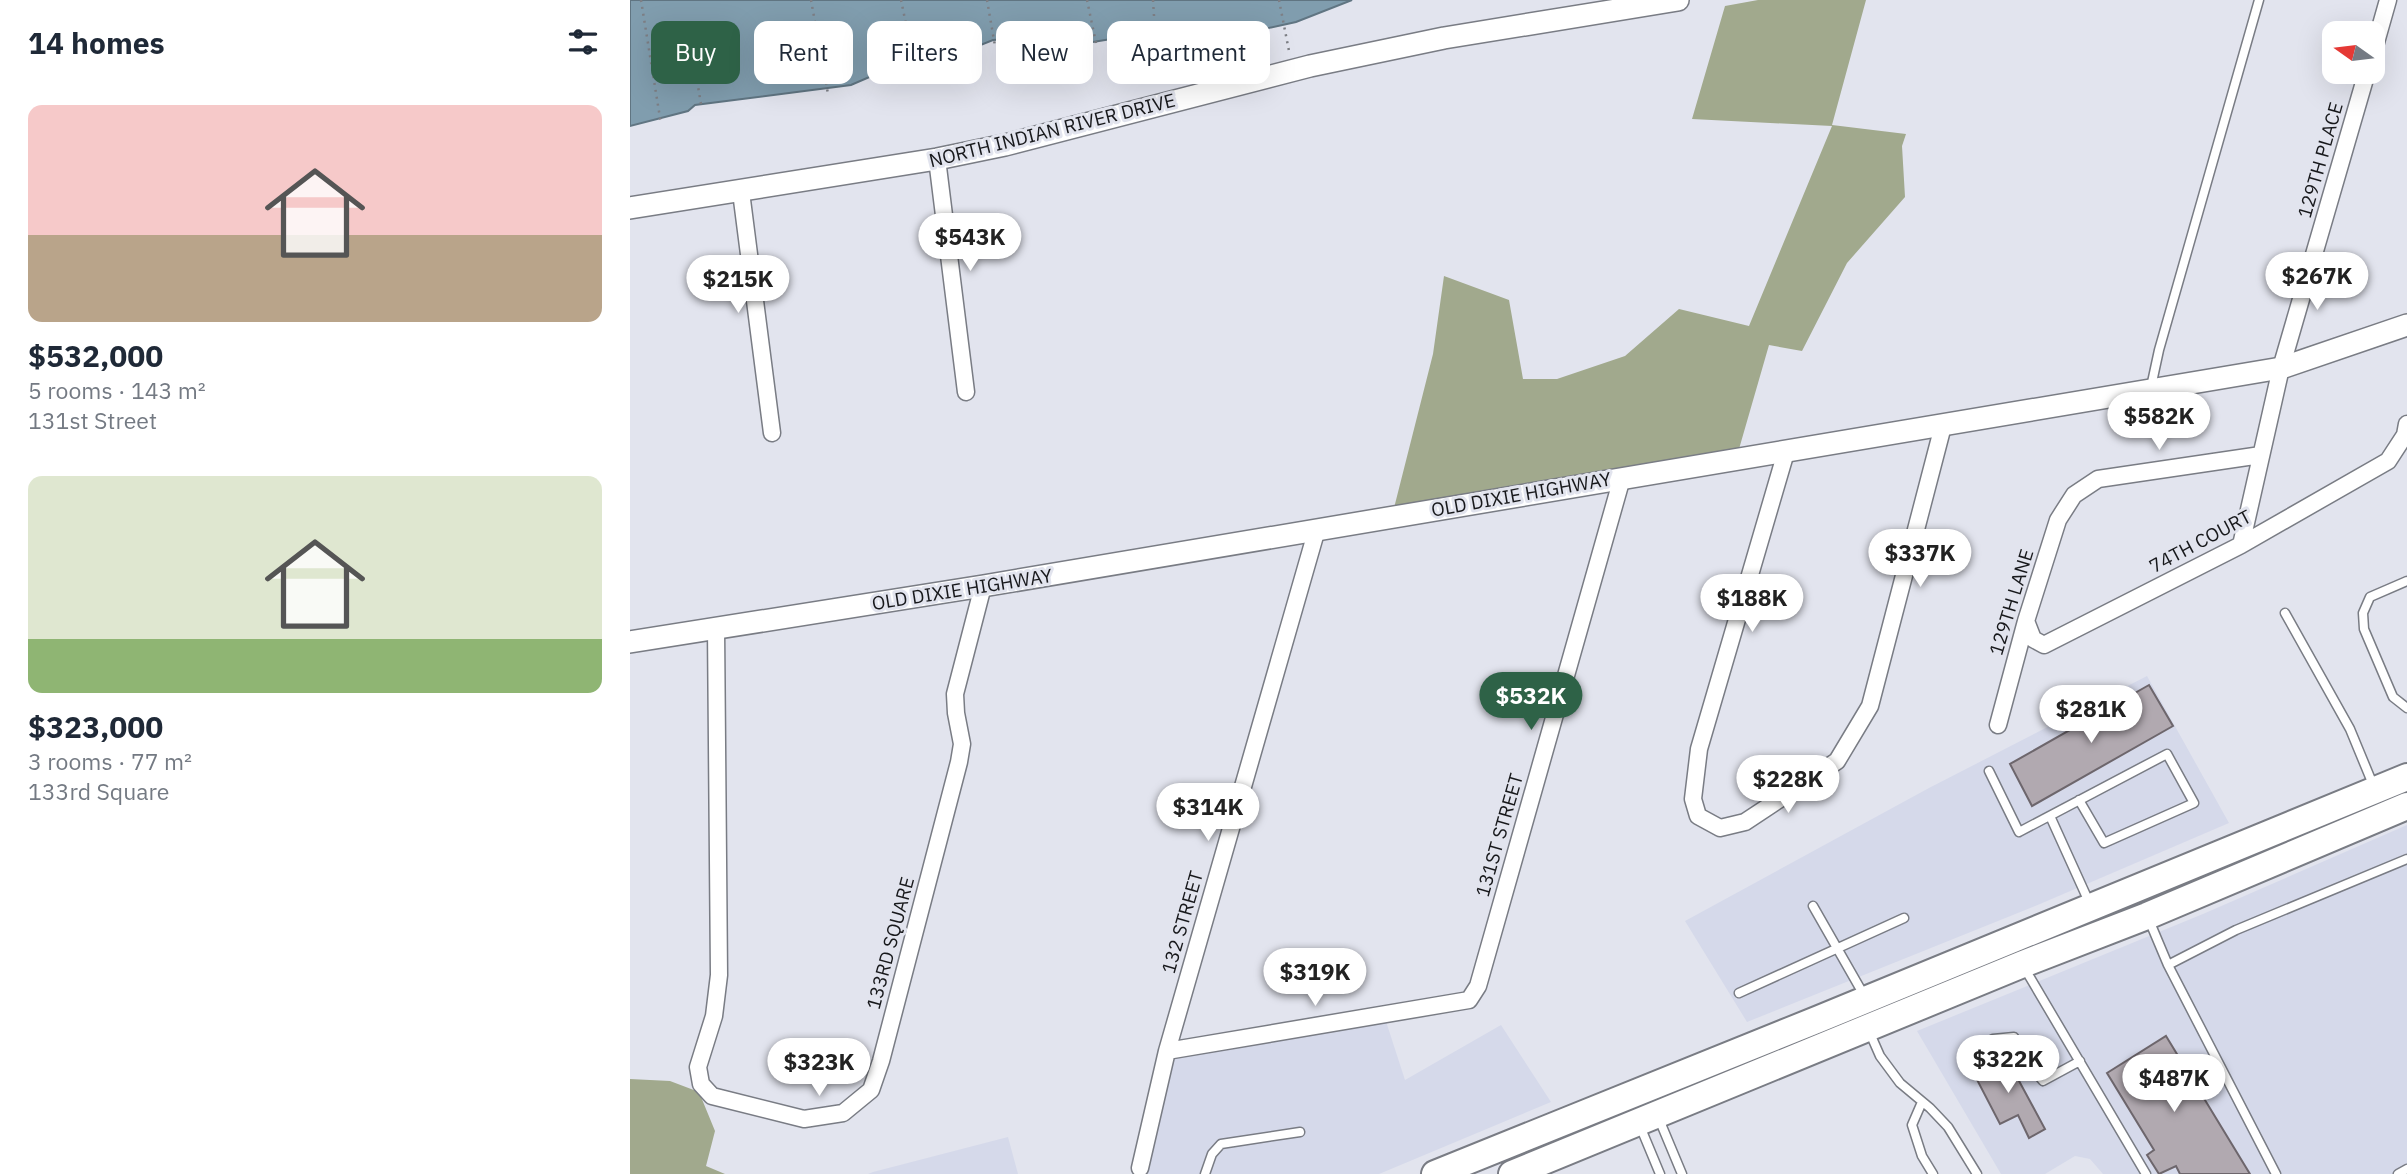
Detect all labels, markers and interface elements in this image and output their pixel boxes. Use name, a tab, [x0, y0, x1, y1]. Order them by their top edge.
chip: Buy	[651, 21, 740, 84]
chip: Rent	[754, 21, 853, 84]
chip: Filters	[867, 21, 982, 84]
chip: New	[996, 21, 1093, 84]
chip: Apartment	[1107, 21, 1270, 84]
north arrow	[2322, 21, 2385, 84]
map controls	[2322, 21, 2385, 84]
text: 14 homes	[28, 23, 165, 62]
icon: filters	[564, 23, 602, 61]
street label: NORTH INDIAN RIVER DRIVE	[926, 88, 1178, 172]
street label: 129TH PLACE	[2292, 99, 2348, 221]
icon: home	[252, 150, 378, 276]
pin: $543K	[921, 214, 1019, 273]
text: $543K	[934, 221, 1006, 251]
pin: $267K	[2268, 252, 2366, 312]
pin: $215K	[689, 256, 787, 315]
text: $267K	[2281, 260, 2353, 290]
text: $215K	[702, 263, 774, 293]
text: $532,000	[28, 336, 163, 375]
text: 5 rooms · 143 m²	[28, 375, 206, 405]
pin: $582K	[2110, 392, 2208, 452]
text: $582K	[2123, 400, 2195, 430]
text: 131st Street	[28, 405, 157, 435]
street label: OLD DIXIE HIGHWAY	[1429, 466, 1614, 522]
street label: 74TH COURT	[2145, 504, 2255, 578]
icon: home	[252, 521, 378, 647]
pin: $337K	[1871, 530, 1969, 589]
text: $337K	[1884, 537, 1956, 567]
street label: 129TH LANE	[1984, 546, 2038, 658]
street label: OLD DIXIE HIGHWAY	[870, 563, 1055, 615]
pin: $188K	[1703, 574, 1801, 634]
text: $188K	[1716, 582, 1788, 612]
pin: $532K	[1482, 672, 1580, 732]
text: $532K	[1495, 680, 1567, 710]
pin: $281K	[2042, 686, 2140, 745]
text: $281K	[2055, 693, 2127, 723]
text: $323,000	[28, 707, 163, 746]
text: 3 rooms · 77 m²	[28, 746, 192, 776]
pin: $228K	[1739, 756, 1837, 815]
text: $228K	[1752, 763, 1824, 793]
street label: 131ST STREET	[1470, 770, 1528, 899]
text: 133rd Square	[28, 776, 169, 806]
pin: $314K	[1159, 784, 1257, 843]
text: $314K	[1172, 791, 1244, 821]
street label: 132 STREET	[1156, 868, 1208, 976]
street label: 133RD SQUARE	[861, 874, 919, 1012]
pin: $319K	[1266, 948, 1364, 1008]
text: $319K	[1279, 956, 1351, 986]
pin: $322K	[1959, 1036, 2057, 1095]
pin: $323K	[770, 1038, 868, 1098]
text: $322K	[1972, 1043, 2044, 1073]
text: $323K	[783, 1046, 855, 1076]
pin: $487K	[2125, 1054, 2223, 1114]
text: $487K	[2138, 1062, 2210, 1092]

